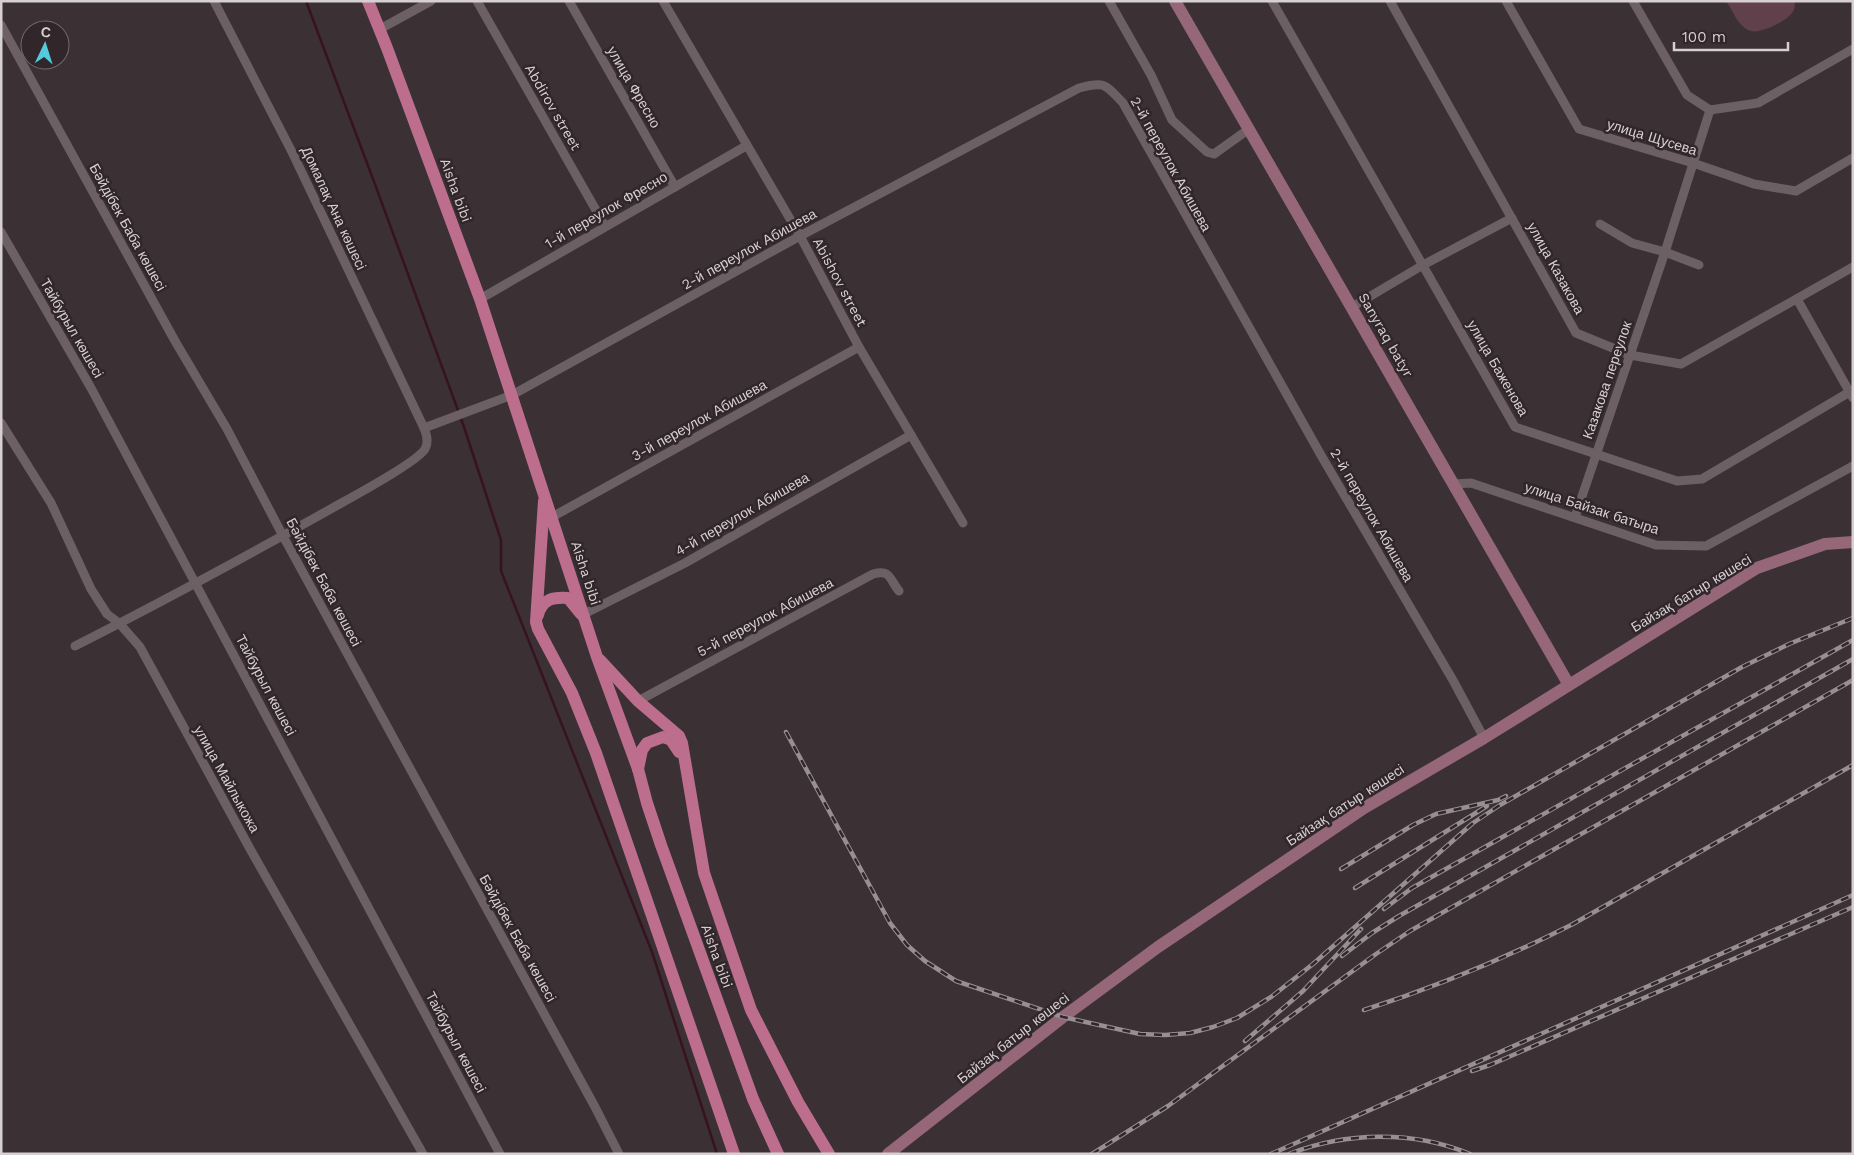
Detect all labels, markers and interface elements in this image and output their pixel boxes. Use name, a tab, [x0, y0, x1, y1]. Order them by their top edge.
north arrow	[20, 20, 70, 70]
scale bar	[1674, 20, 1788, 52]
text: С	[40, 24, 52, 40]
text: 100 m	[1682, 28, 1726, 46]
street label: улица Фресно	[604, 43, 664, 131]
street label: Abdirov street	[522, 61, 584, 153]
street label: 2-й переулок Абишева	[1127, 94, 1215, 234]
street label: улица Щусева	[1605, 116, 1699, 158]
street label: Домалақ Ана көшесі	[298, 144, 370, 272]
street label: Aisha bibi	[437, 156, 475, 224]
street label: Бәйдібек Баба көшесі	[86, 161, 170, 293]
street label: 1-й переулок Фресно	[542, 168, 670, 252]
street label: 2-й переулок Абишева	[679, 205, 819, 293]
street label: улица Казакова	[1524, 219, 1588, 317]
street label: Abishov street	[810, 235, 870, 329]
street label: Тайбурыл көшесі	[37, 276, 107, 380]
street label: Sanyraq batyr	[1355, 290, 1417, 380]
street label: улица Баженова	[1464, 317, 1532, 419]
street label: Казакова переулок	[1579, 318, 1635, 441]
street label: 3-й переулок Абишева	[629, 376, 769, 464]
street label: 2-й переулок Абишева	[1327, 445, 1417, 585]
street label: 4-й переулок Абишева	[672, 469, 812, 559]
street label: улица Байзак батыра	[1523, 479, 1661, 537]
street label: Бәйдібек Баба көшесі	[283, 515, 365, 649]
street label: Aisha bibi	[568, 539, 604, 607]
street label: Байзақ батыр көшесі	[1628, 551, 1754, 635]
street label: 5-й переулок Абишева	[694, 574, 836, 660]
street label: Тайбурыл көшесі	[233, 632, 299, 738]
street label: улица Майлыкожа	[191, 723, 263, 836]
street label: Байзақ батыр көшесі	[1283, 761, 1407, 849]
street label: Бәйдібек Баба көшесі	[476, 872, 560, 1004]
street label: Aisha bibi	[698, 922, 736, 990]
street label: Тайбурыл көшесі	[423, 989, 489, 1095]
street label: Байзақ батыр көшесі	[954, 989, 1072, 1087]

